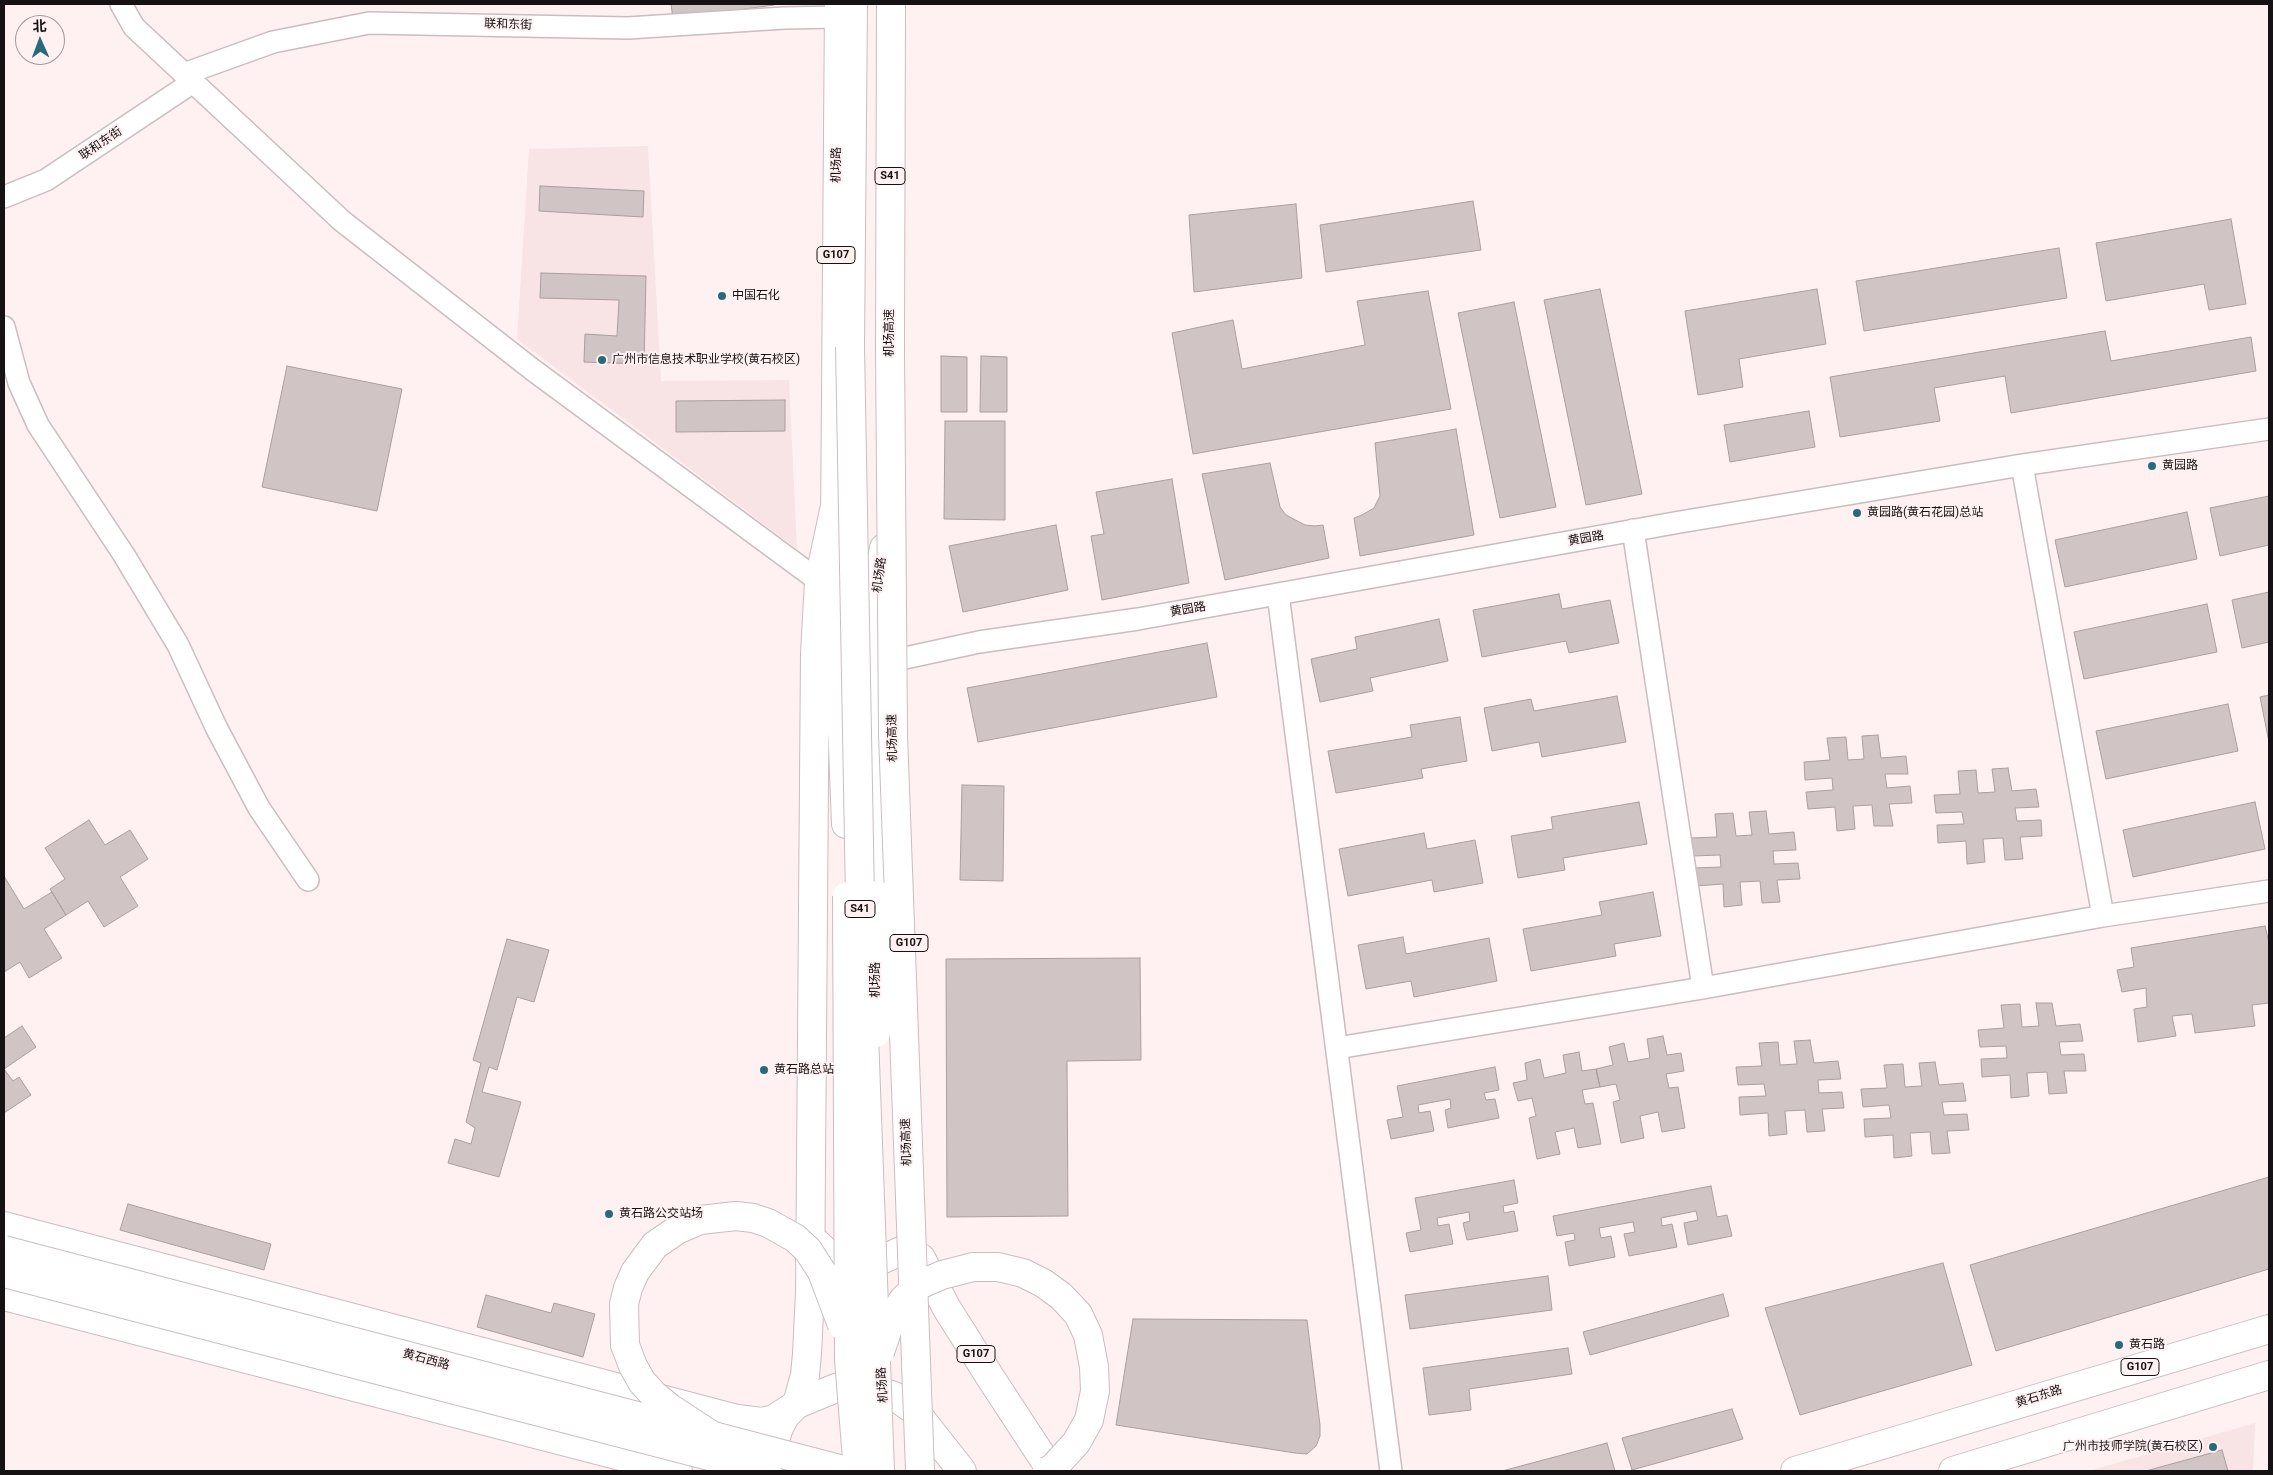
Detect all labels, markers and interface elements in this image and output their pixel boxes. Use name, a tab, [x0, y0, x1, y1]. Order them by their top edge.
north arrow	[15, 15, 65, 65]
street label: 联和东街	[484, 17, 532, 33]
text: 北	[32, 18, 47, 34]
street label: 联和东街	[77, 125, 125, 163]
street label: 机场路	[829, 147, 845, 183]
road number: S41	[875, 168, 905, 185]
road number: G107	[817, 246, 855, 264]
place label: 中国石化	[732, 289, 780, 303]
marker: 中国石化	[716, 290, 728, 302]
street label: 机场高速	[883, 309, 897, 357]
place label: 广州市信息技术职业学校(黄石校区)	[612, 353, 800, 367]
marker: 广州市信息技术职业学校(黄石校区)	[596, 354, 608, 366]
place label: 黄园路	[2162, 459, 2198, 473]
marker: 黄园路	[2146, 460, 2158, 472]
place label: 黄园路(黄石花园)总站	[1867, 506, 1983, 520]
marker: 黄园路(黄石花园)总站	[1851, 507, 1863, 519]
street label: 黄园路	[1567, 529, 1605, 549]
street label: 机场路	[870, 556, 890, 594]
street label: 黄园路	[1169, 600, 1207, 620]
street label: 机场高速	[885, 714, 901, 762]
road number: S41	[845, 901, 875, 918]
road number: G107	[890, 934, 928, 951]
street label: 机场路	[869, 962, 883, 998]
place label: 黄石路总站	[774, 1063, 834, 1077]
marker: 黄石路总站	[758, 1064, 770, 1076]
street label: 机场高速	[899, 1118, 915, 1166]
place label: 黄石路公交站场	[619, 1207, 703, 1221]
marker: 黄石路公交站场	[603, 1208, 615, 1220]
place label: 黄石路	[2129, 1338, 2165, 1352]
marker: 黄石路	[2113, 1339, 2125, 1351]
road number: G107	[957, 1346, 995, 1362]
street label: 黄石西路	[401, 1347, 451, 1373]
road number: G107	[2121, 1358, 2159, 1375]
street label: 机场路	[875, 1367, 891, 1403]
street label: 黄石东路	[2014, 1383, 2064, 1411]
place label: 广州市技师学院(黄石校区)	[2063, 1440, 2203, 1454]
marker: 广州市技师学院(黄石校区)	[2207, 1441, 2219, 1453]

